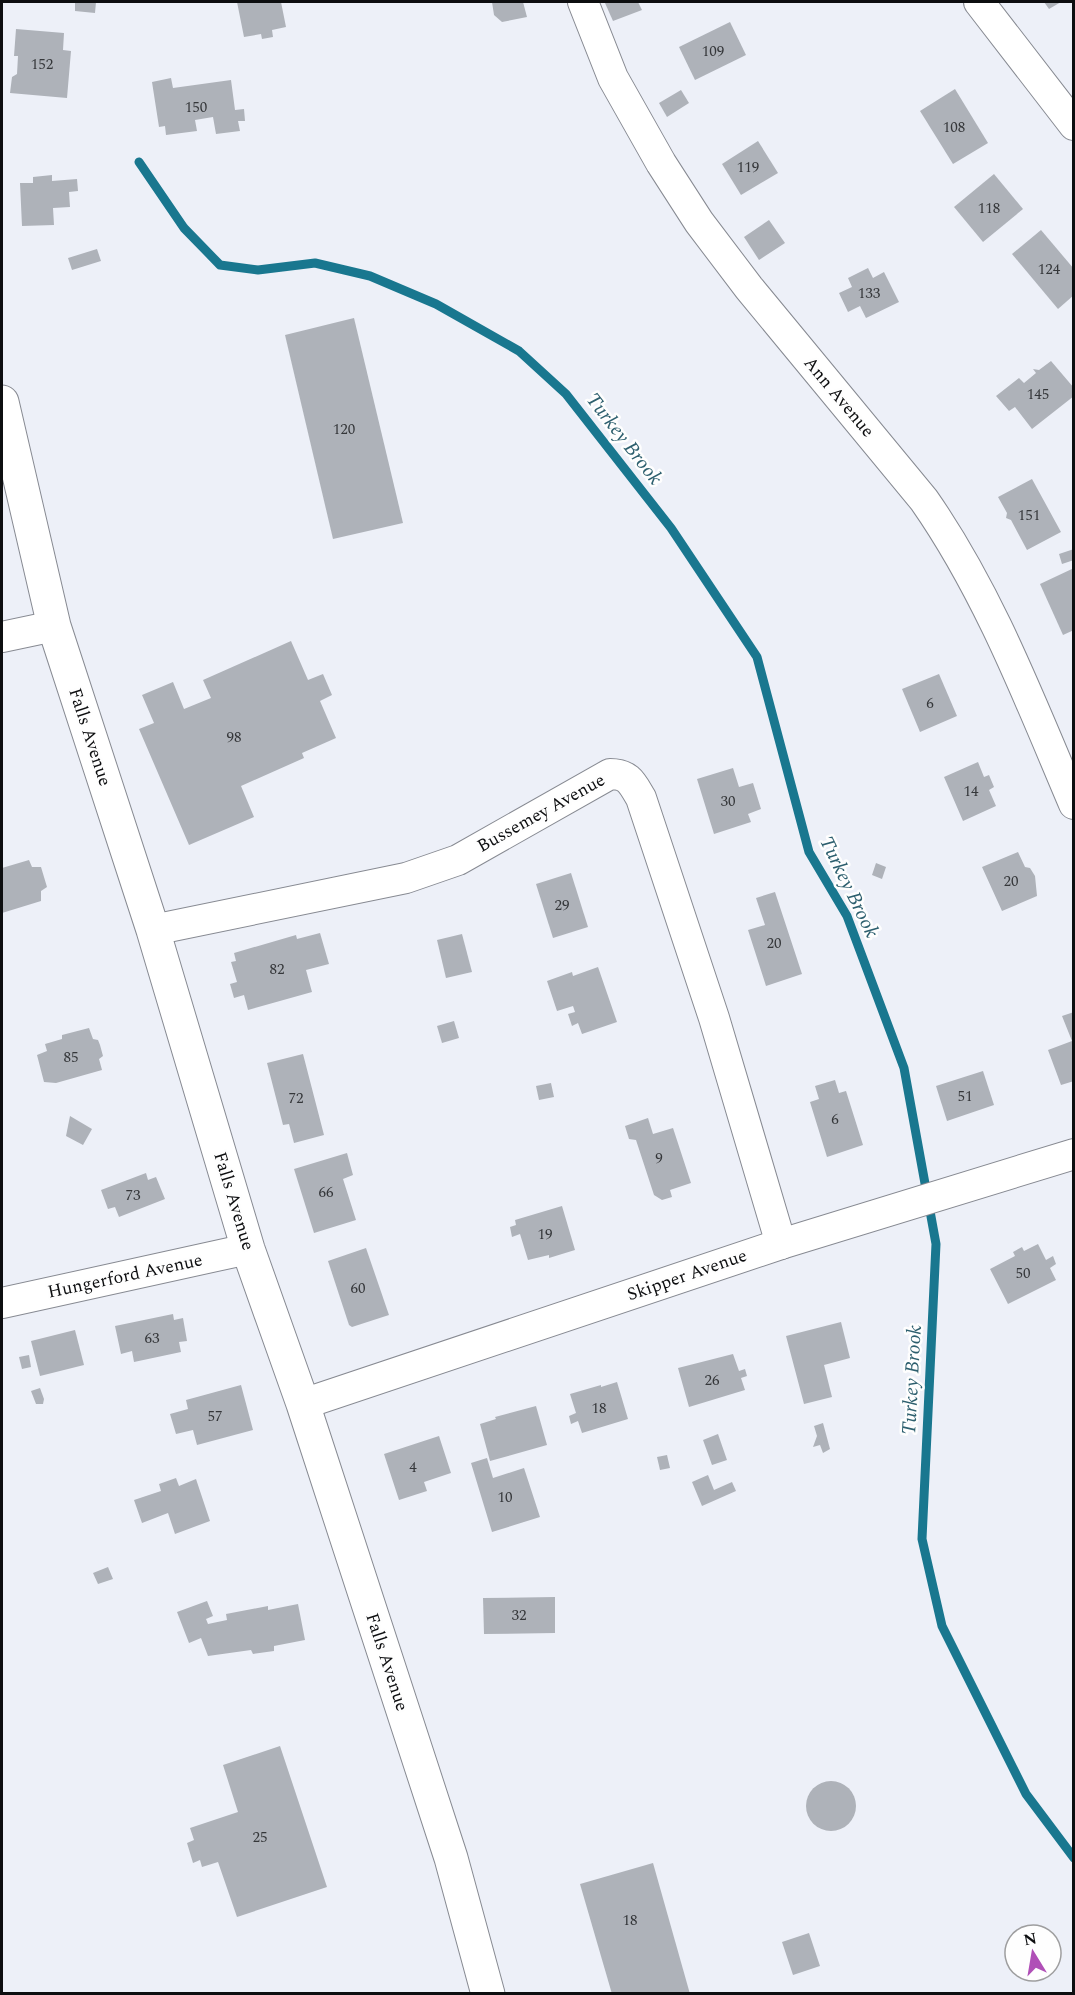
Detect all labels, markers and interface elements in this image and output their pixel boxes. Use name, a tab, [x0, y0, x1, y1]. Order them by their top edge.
house number: 109	[702, 40, 724, 63]
house number: 152	[31, 53, 53, 76]
house number: 150	[185, 96, 207, 119]
house number: 108	[943, 116, 965, 139]
house number: 119	[737, 156, 759, 179]
house number: 118	[978, 197, 1000, 220]
house number: 124	[1038, 258, 1061, 281]
house number: 133	[858, 282, 881, 305]
street label: Ann Avenue	[797, 351, 881, 443]
house number: 145	[1027, 383, 1049, 406]
water label: Turkey Brook	[578, 386, 670, 492]
house number: 120	[333, 418, 355, 441]
house number: 151	[1018, 504, 1040, 527]
street label: Falls Avenue	[61, 684, 119, 790]
house number: 6	[926, 692, 934, 715]
house number: 98	[226, 726, 242, 749]
street label: Bussemey Avenue	[472, 767, 610, 859]
house number: 14	[963, 780, 979, 803]
house number: 30	[720, 790, 736, 813]
water label: Turkey Brook	[811, 831, 887, 944]
house number: 20	[1003, 870, 1019, 893]
house number: 29	[554, 894, 570, 917]
house number: 20	[766, 932, 782, 955]
house number: 82	[269, 958, 285, 981]
house number: 85	[63, 1046, 79, 1069]
house number: 51	[957, 1085, 973, 1108]
house number: 72	[288, 1087, 304, 1110]
house number: 6	[831, 1108, 839, 1131]
house number: 9	[655, 1147, 663, 1170]
street label: Falls Avenue	[206, 1148, 262, 1254]
house number: 66	[318, 1181, 334, 1204]
house number: 73	[125, 1184, 141, 1207]
house number: 19	[537, 1223, 553, 1246]
street label: Skipper Avenue	[623, 1242, 751, 1308]
street label: Hungerford Avenue	[45, 1246, 205, 1306]
house number: 50	[1015, 1262, 1031, 1285]
house number: 60	[350, 1277, 366, 1300]
water label: Turkey Brook	[894, 1324, 930, 1436]
house number: 63	[144, 1327, 160, 1350]
house number: 26	[704, 1369, 720, 1392]
house number: 18	[591, 1397, 607, 1420]
house number: 57	[207, 1405, 223, 1428]
house number: 4	[409, 1456, 417, 1479]
house number: 10	[497, 1486, 513, 1509]
house number: 32	[511, 1604, 527, 1627]
street label: Falls Avenue	[358, 1609, 416, 1715]
house number: 25	[252, 1826, 268, 1849]
house number: 18	[622, 1909, 638, 1932]
north arrow	[1003, 1923, 1063, 1983]
text: N	[1022, 1926, 1039, 1952]

